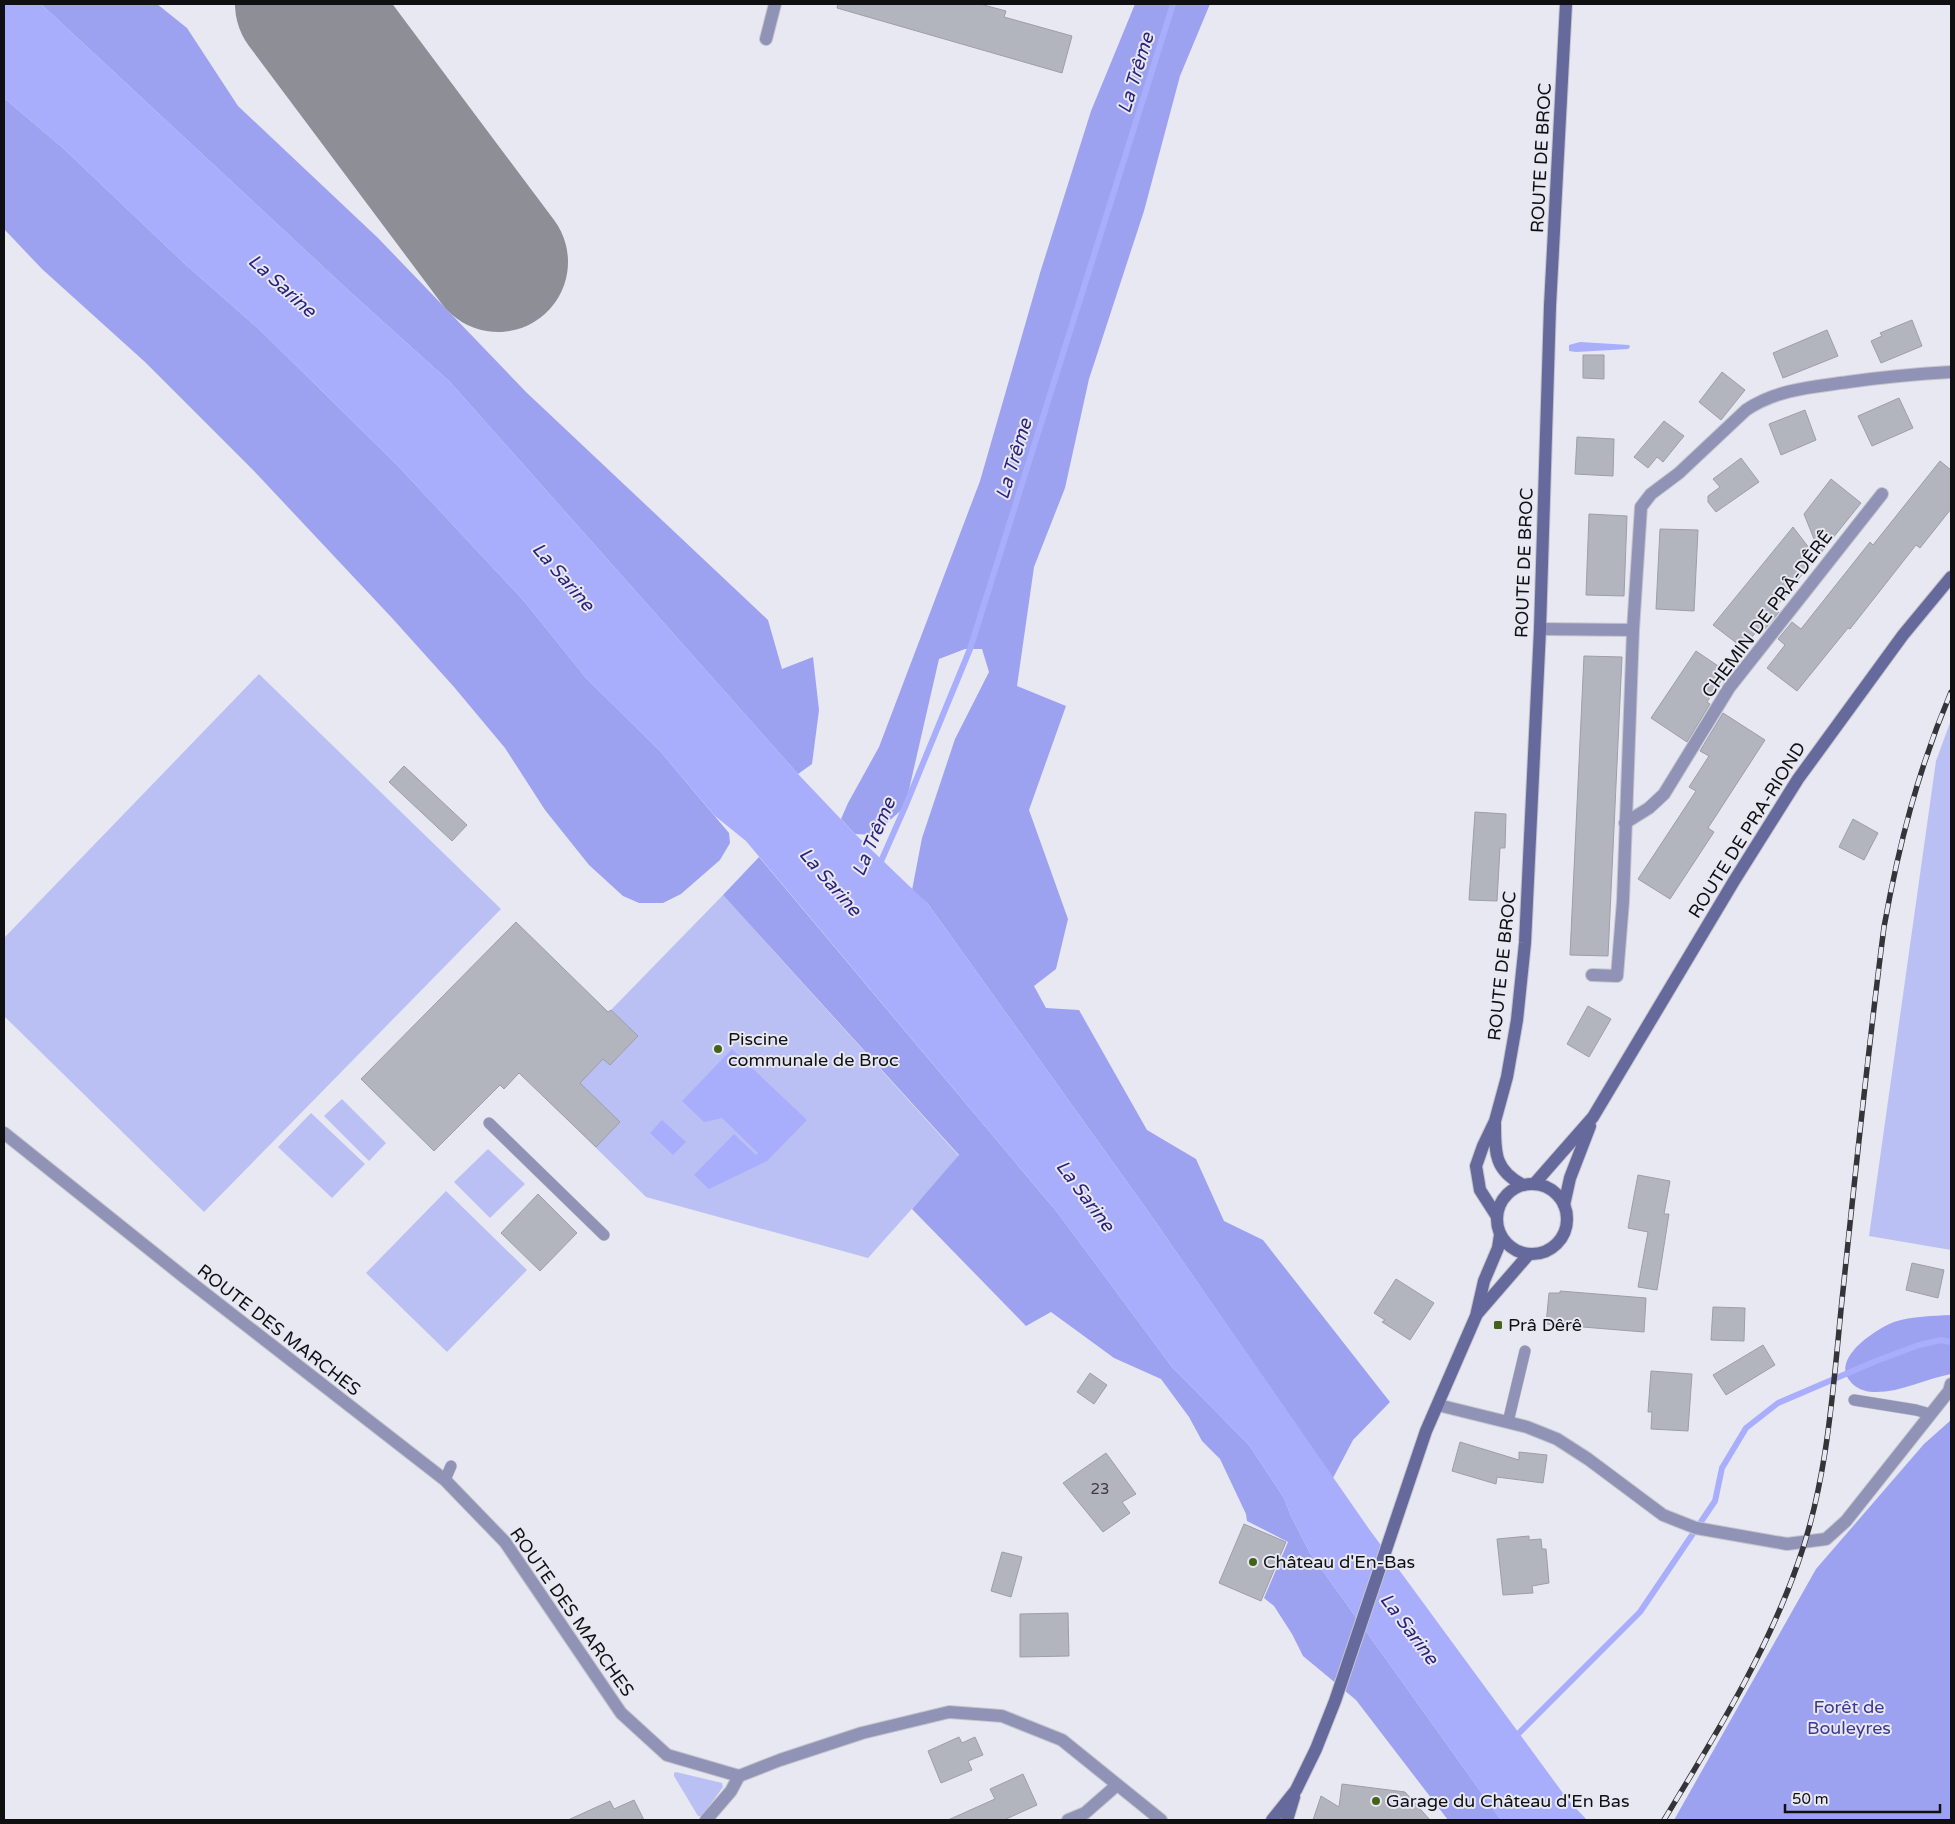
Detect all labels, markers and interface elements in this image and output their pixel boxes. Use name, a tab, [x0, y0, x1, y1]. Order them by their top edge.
water label: La Trême	[1113, 29, 1159, 116]
street label: ROUTE DE BROC	[1526, 82, 1556, 234]
water label: La Sarine	[244, 250, 321, 323]
water label: La Trême	[991, 415, 1037, 502]
street label: ROUTE DE BROC	[1510, 488, 1538, 638]
street label: CHEMIN DE PRÂ-DÊRÊ	[1697, 526, 1837, 702]
water label: La Sarine	[527, 538, 599, 617]
street label: ROUTE DE PRA-RIOND	[1684, 738, 1810, 922]
water label: La Trême	[848, 793, 901, 879]
water label: La Sarine	[794, 843, 866, 922]
street label: ROUTE DE BROC	[1483, 890, 1521, 1042]
place label: Piscine communale de Broc	[728, 1028, 899, 1071]
marker: Piscine communale de Broc	[712, 1043, 724, 1055]
water label: La Sarine	[1051, 1156, 1120, 1237]
street label: ROUTE DES MARCHES	[193, 1259, 365, 1401]
place label: Prâ Dêrê	[1508, 1314, 1582, 1336]
marker: Prâ Dêrê	[1492, 1319, 1504, 1331]
house number: 23	[1091, 1480, 1109, 1498]
street label: ROUTE DES MARCHES	[505, 1523, 639, 1701]
place label: Château d'En-Bas	[1263, 1551, 1415, 1573]
marker: Château d'En-Bas	[1247, 1556, 1259, 1568]
water label: La Sarine	[1375, 1589, 1444, 1670]
park label: Forêt de Bouleyres	[1807, 1696, 1891, 1739]
scale bar	[1785, 1782, 1940, 1814]
place label: Garage du Château d'En Bas	[1386, 1790, 1630, 1812]
text: 50 m	[1792, 1790, 1829, 1808]
marker: Garage du Château d'En Bas	[1370, 1795, 1382, 1807]

